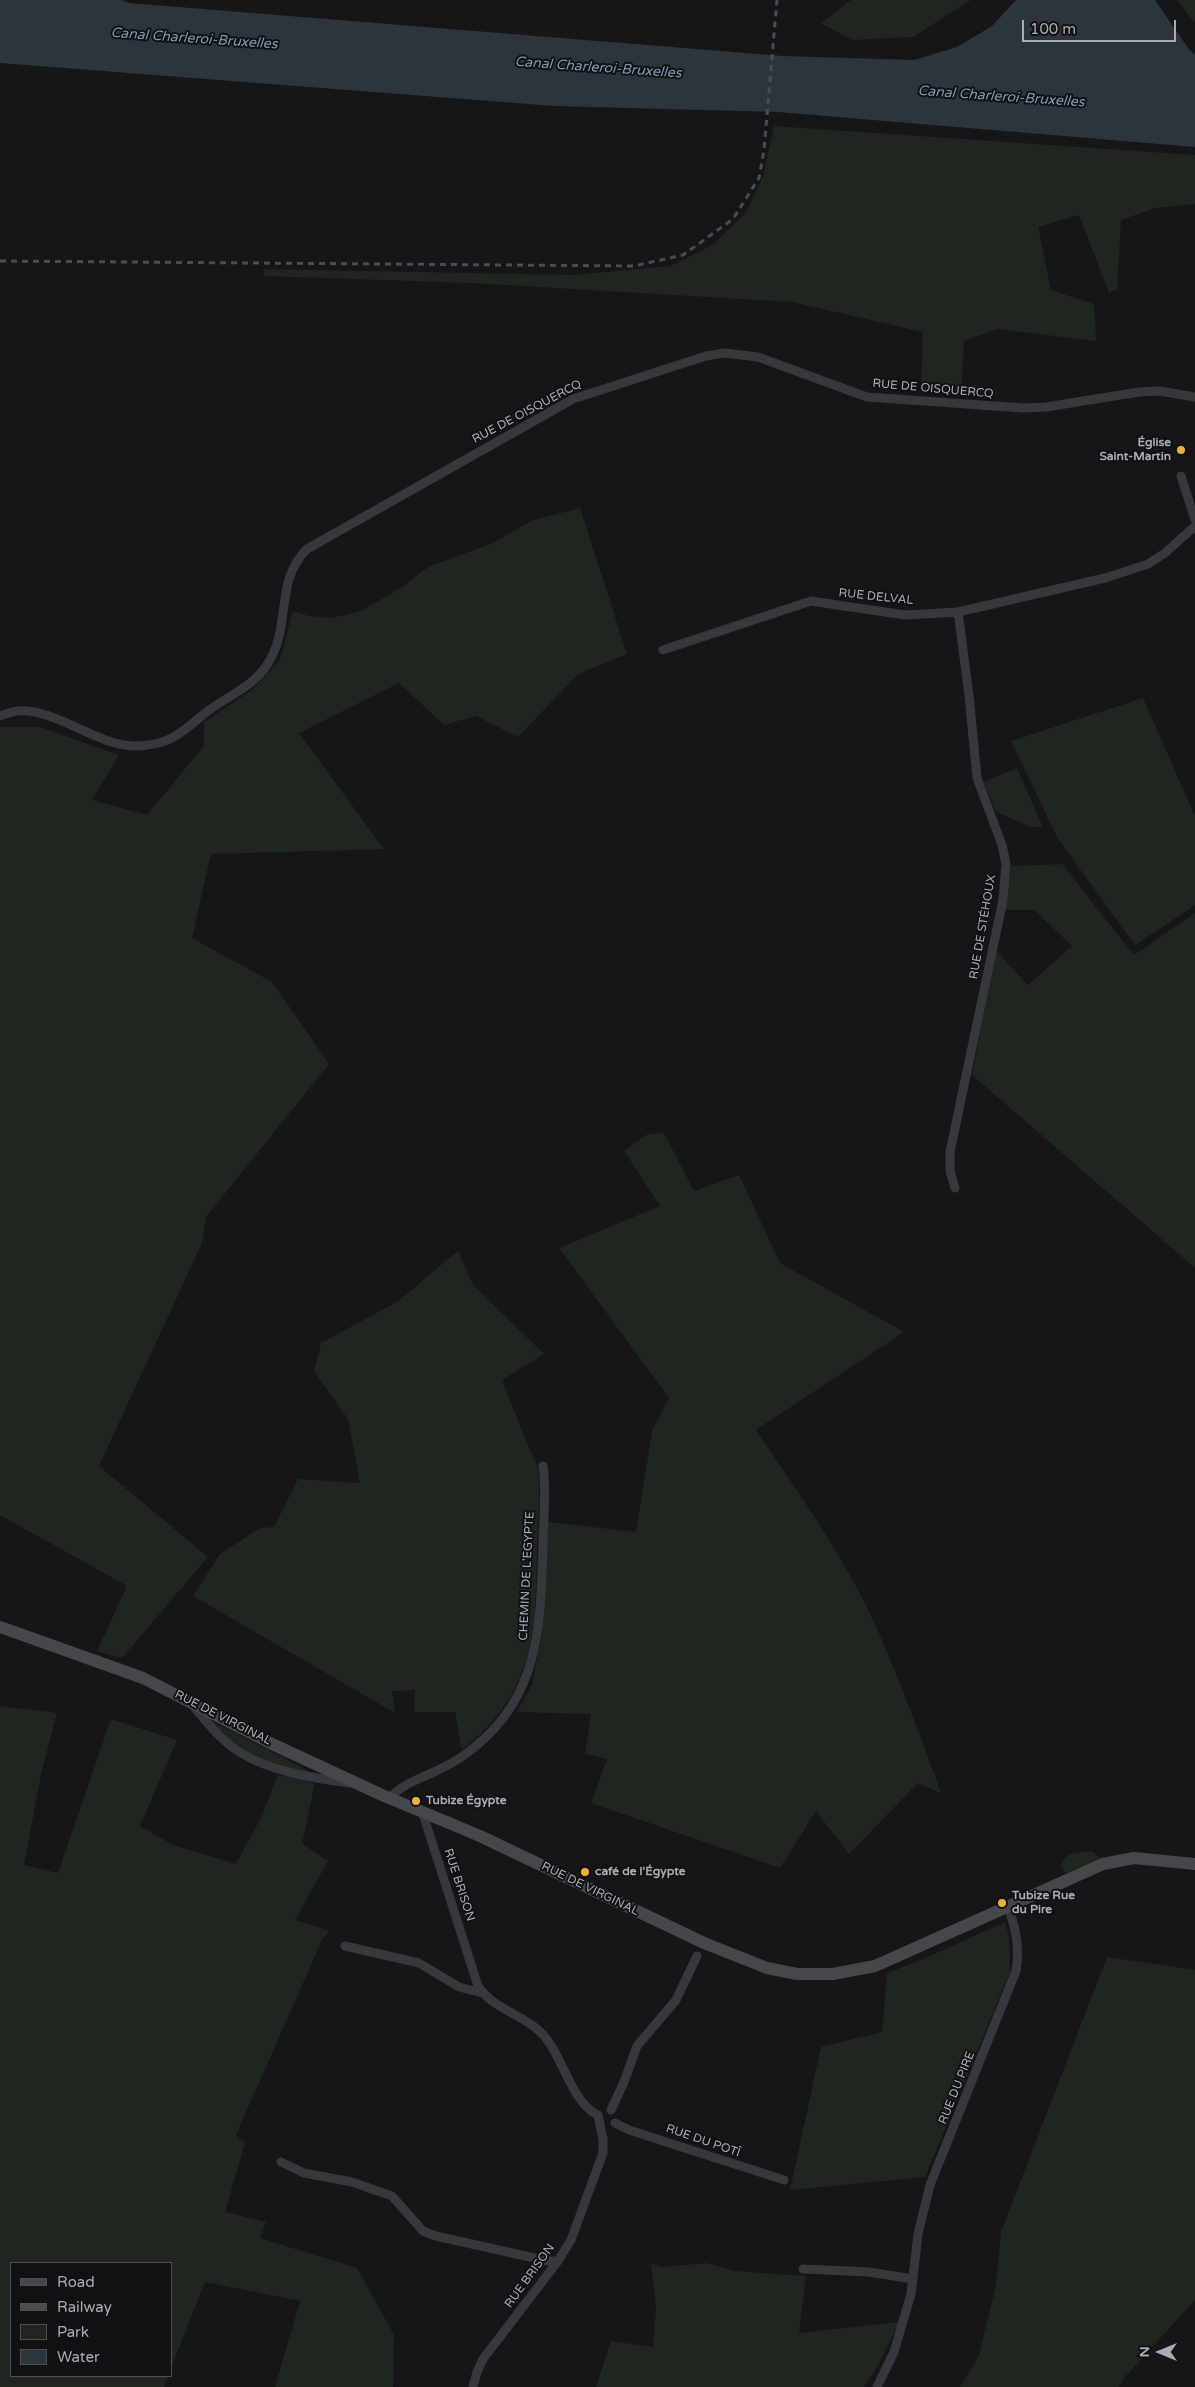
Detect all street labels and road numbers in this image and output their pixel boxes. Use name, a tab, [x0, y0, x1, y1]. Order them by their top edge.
street label: RUE DE OISQUERCQ	[470, 377, 584, 447]
street label: RUE DE OISQUERCQ	[872, 377, 994, 401]
street label: RUE DELVAL	[838, 586, 914, 608]
street label: RUE DE STÉHOUX	[967, 874, 999, 980]
street label: CHEMIN DE L'EGYPTE	[516, 1511, 538, 1641]
street label: RUE DE VIRGINAL	[172, 1687, 274, 1749]
street label: RUE BRISON	[440, 1847, 478, 1923]
street label: RUE DE VIRGINAL	[539, 1859, 641, 1919]
street label: RUE DU PIRE	[936, 2049, 978, 2127]
street label: RUE DU POTÎ	[664, 2122, 742, 2160]
street label: RUE BRISON	[502, 2241, 558, 2311]

